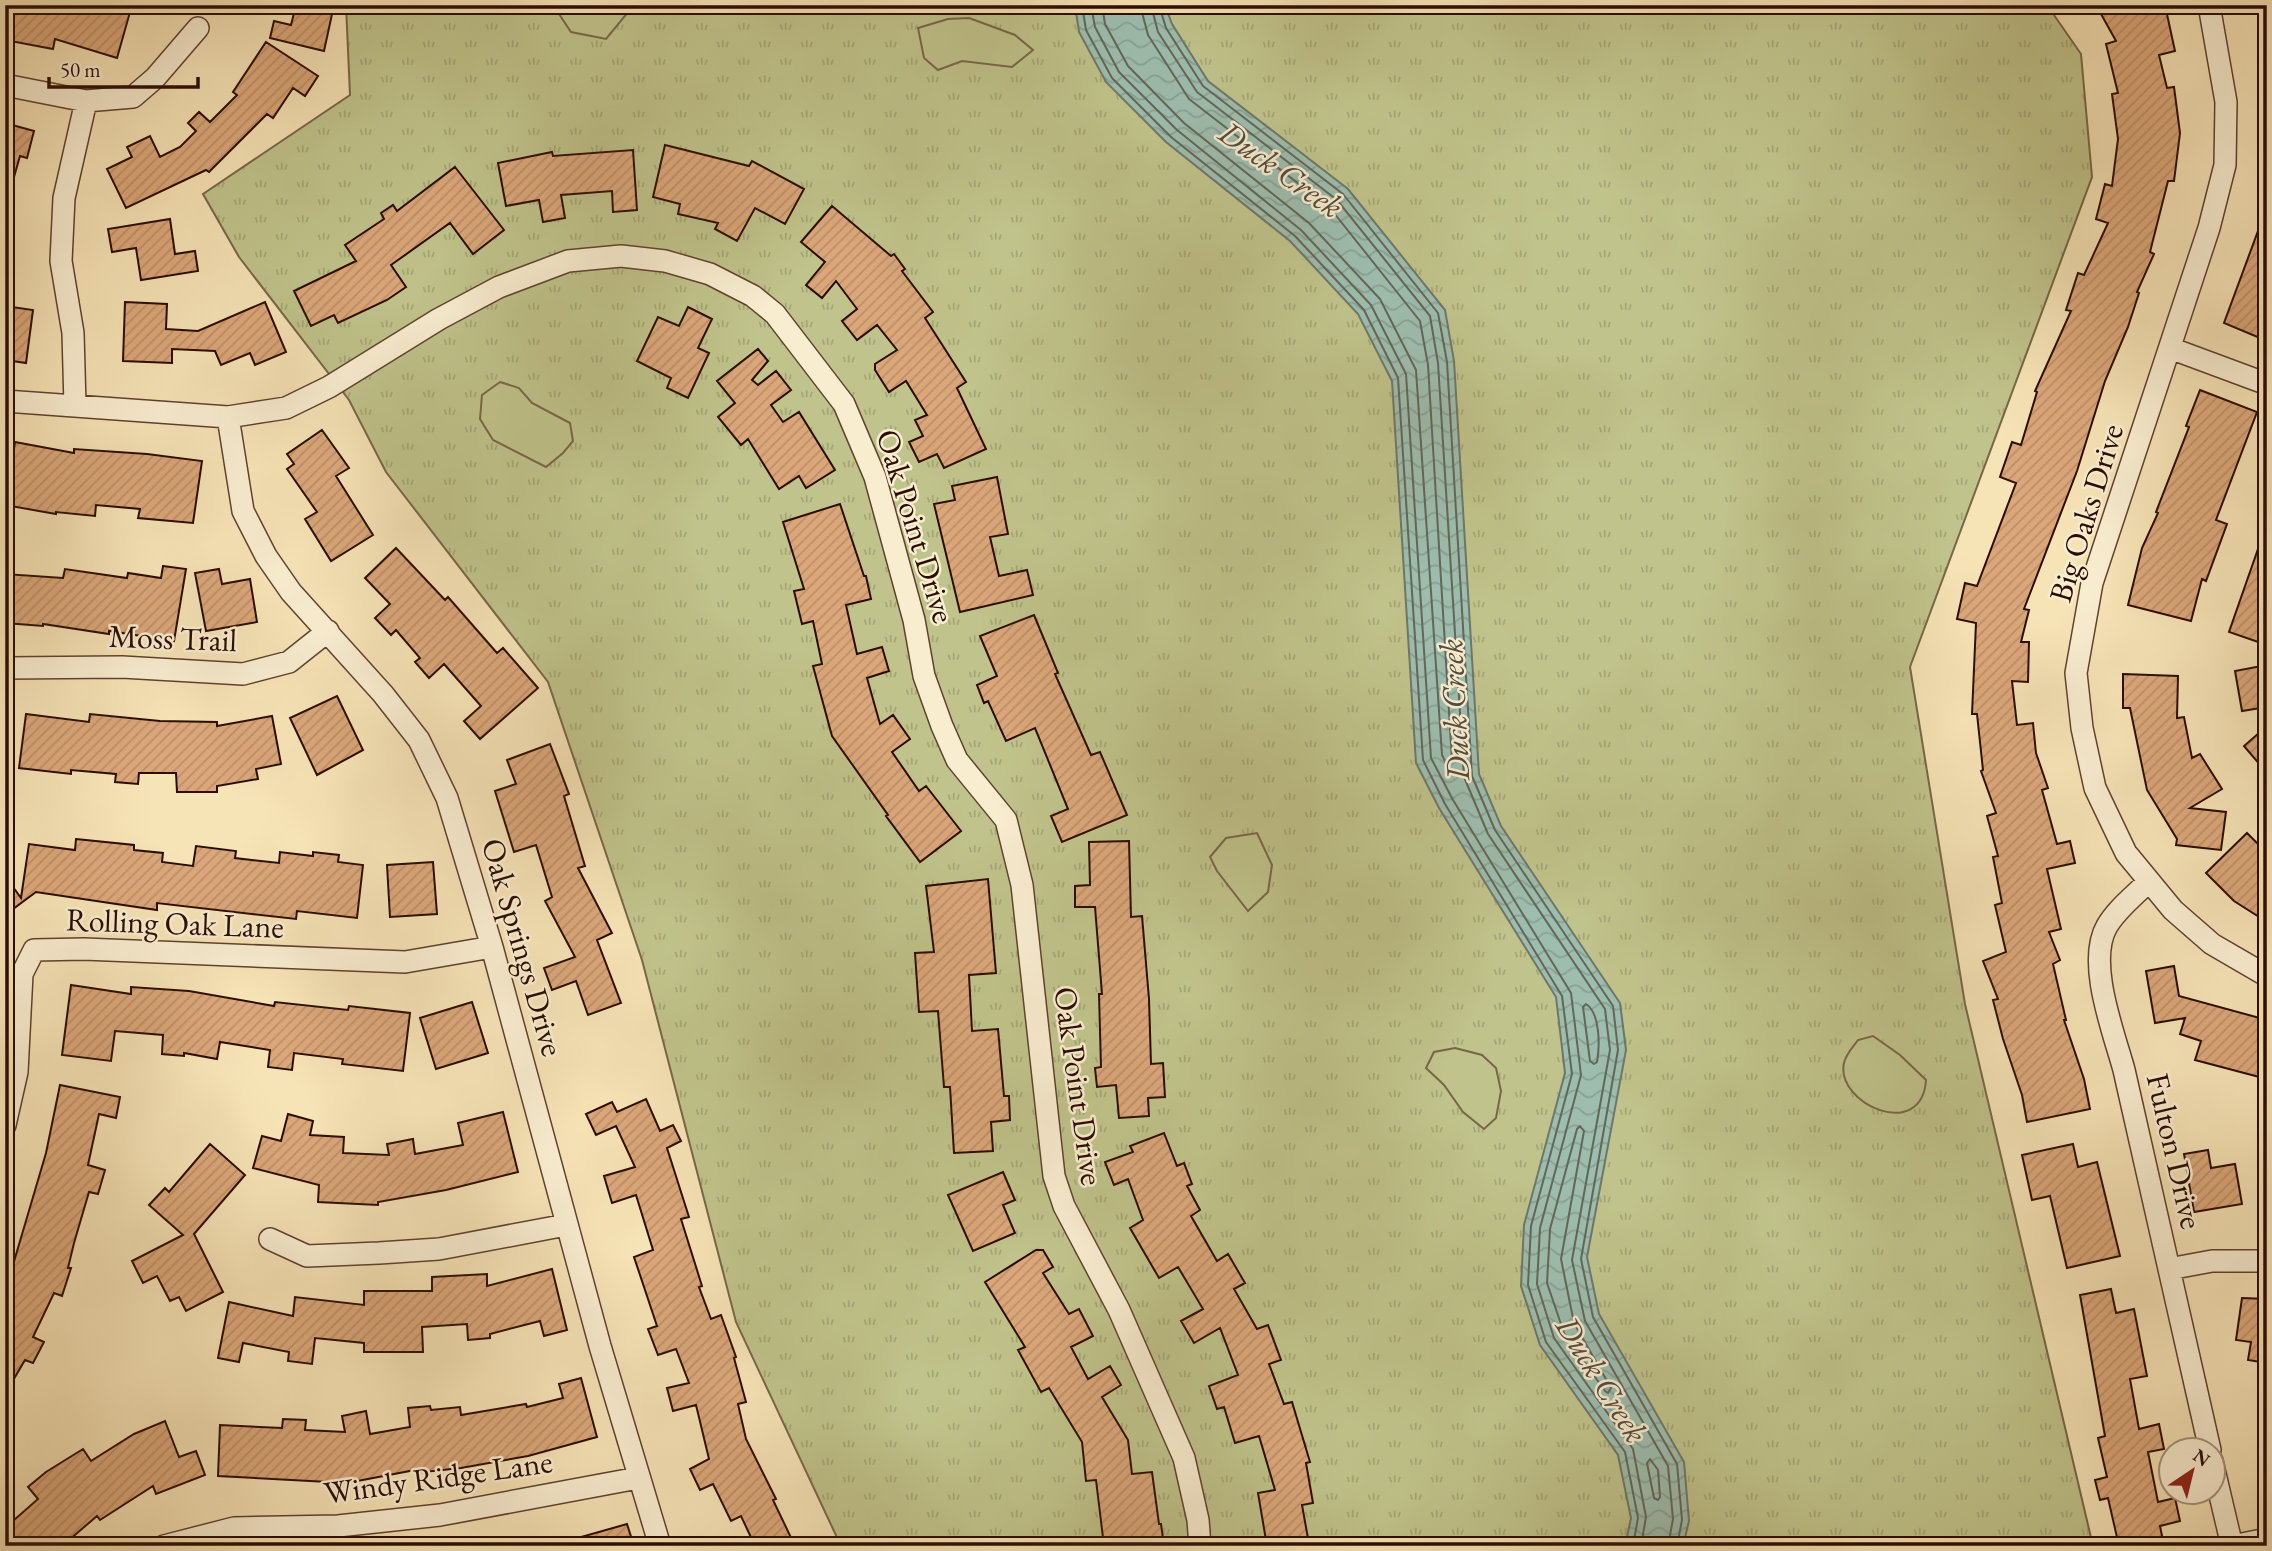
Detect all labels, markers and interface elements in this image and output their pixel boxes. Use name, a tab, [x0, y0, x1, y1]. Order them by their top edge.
scale bar	[49, 46, 198, 90]
text: 50 m	[60, 56, 101, 83]
water label: Duck Creek	[1210, 110, 1352, 227]
street label: Big Oaks Drive	[2039, 419, 2133, 607]
street label: Oak Point Drive	[867, 424, 965, 628]
street label: Moss Trail	[108, 615, 238, 661]
water label: Duck Creek	[1429, 638, 1479, 783]
street label: Oak Springs Drive	[472, 833, 574, 1061]
street label: Rolling Oak Lane	[65, 898, 285, 948]
street label: Oak Point Drive	[1044, 984, 1114, 1188]
street label: Fulton Drive	[2137, 1069, 2213, 1233]
water label: Duck Creek	[1546, 1306, 1658, 1451]
north arrow	[2156, 1436, 2226, 1506]
street label: Windy Ridge Lane	[321, 1440, 555, 1514]
text: N	[2188, 1443, 2215, 1472]

